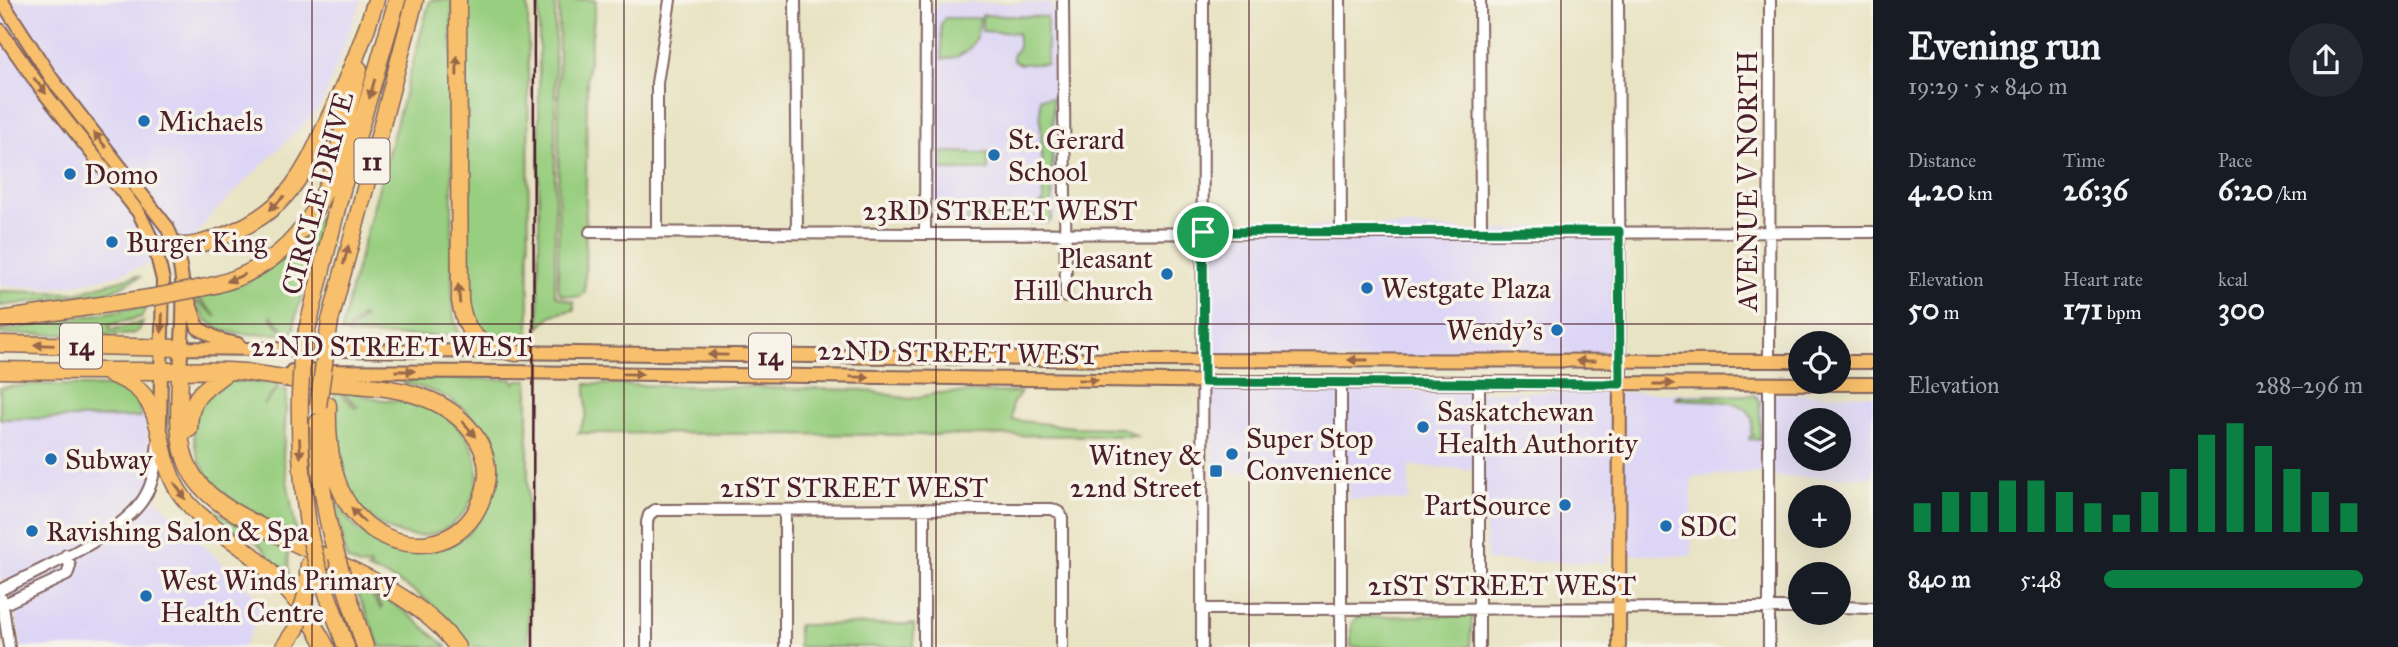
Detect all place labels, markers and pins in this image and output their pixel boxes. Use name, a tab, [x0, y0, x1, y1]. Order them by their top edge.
place label: Michaels	[158, 104, 263, 139]
marker: Michaels	[136, 113, 152, 129]
place label: St. Gerard School	[1008, 122, 1125, 189]
marker: St. Gerard School	[986, 147, 1002, 163]
place label: Domo	[84, 157, 158, 192]
marker: Domo	[62, 166, 78, 182]
pin	[1173, 202, 1233, 262]
place label: Burger King	[126, 225, 268, 260]
marker: Burger King	[104, 234, 120, 250]
place label: Pleasant Hill Church	[1013, 241, 1153, 308]
marker: Pleasant Hill Church	[1159, 266, 1175, 282]
place label: Westgate Plaza	[1381, 271, 1551, 306]
marker: Westgate Plaza	[1359, 280, 1375, 296]
place label: Wendy's	[1446, 313, 1543, 348]
marker: Wendy's	[1549, 322, 1565, 338]
place label: Saskatchewan Health Authority	[1437, 394, 1638, 461]
marker: Saskatchewan Health Authority	[1415, 419, 1431, 435]
place label: Super Stop Convenience	[1246, 421, 1392, 488]
place label: Witney & 22nd Street	[1070, 438, 1202, 505]
place label: Subway	[65, 442, 153, 477]
marker: Super Stop Convenience	[1224, 446, 1240, 462]
marker: Subway	[43, 451, 59, 467]
marker: Witney & 22nd Street	[1208, 463, 1224, 479]
place label: PartSource	[1424, 488, 1551, 523]
marker: PartSource	[1557, 497, 1573, 513]
place label: SDC	[1680, 509, 1737, 544]
place label: Ravishing Salon & Spa	[46, 514, 309, 549]
marker: SDC	[1658, 518, 1674, 534]
marker: Ravishing Salon & Spa	[24, 523, 40, 539]
place label: West Winds Primary Health Centre	[160, 563, 397, 630]
marker: West Winds Primary Health Centre	[138, 588, 154, 604]

